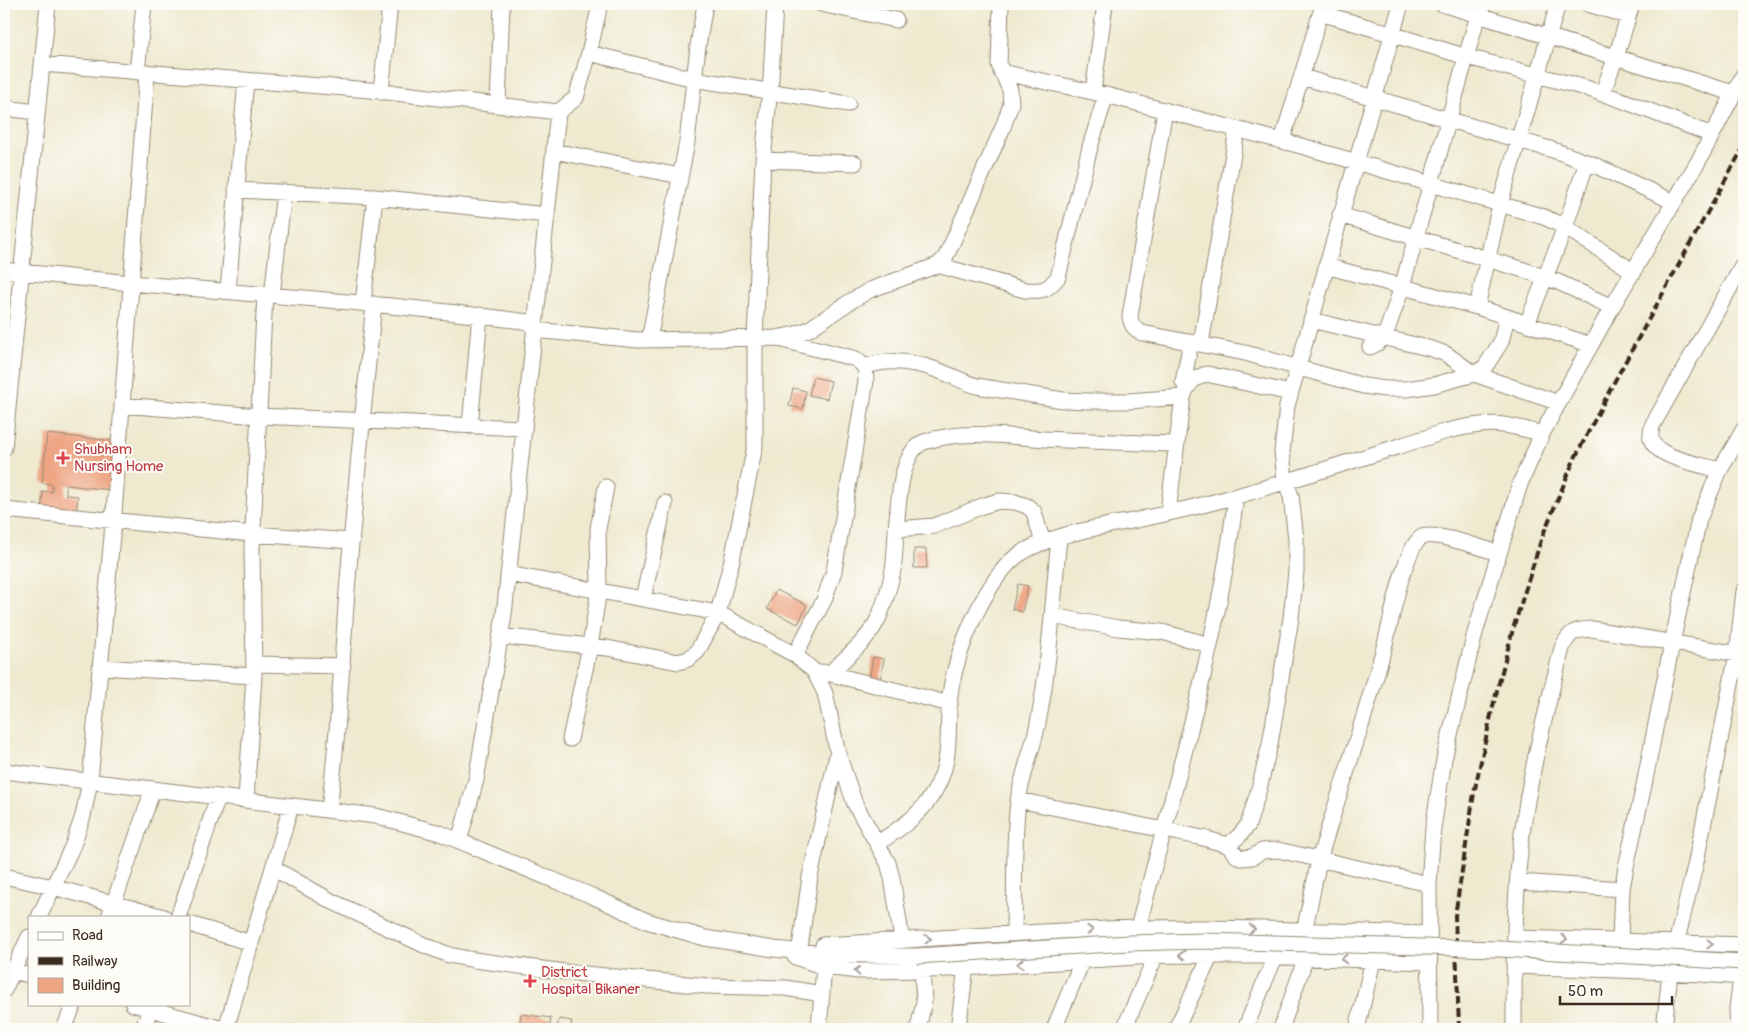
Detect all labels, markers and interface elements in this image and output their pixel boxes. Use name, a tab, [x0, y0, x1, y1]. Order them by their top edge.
place label: Shubham Nursing Home	[74, 440, 164, 476]
marker: Shubham Nursing Home	[56, 451, 70, 465]
legend	[28, 916, 190, 1006]
one-way arrow	[1249, 924, 1257, 934]
one-way arrow	[1086, 925, 1094, 935]
text: Road	[72, 926, 103, 945]
one-way arrow	[924, 933, 932, 944]
one-way arrow	[1561, 934, 1569, 944]
one-way arrow	[1706, 939, 1714, 950]
one-way arrow	[1178, 950, 1186, 960]
text: Railway	[72, 952, 118, 971]
one-way arrow	[1340, 953, 1348, 964]
one-way arrow	[1015, 958, 1023, 969]
place label: District Hospital Bikaner	[541, 963, 641, 999]
one-way arrow	[853, 965, 861, 976]
scale bar	[1560, 973, 1673, 1005]
marker: District Hospital Bikaner	[523, 974, 537, 988]
text: Building	[72, 976, 120, 995]
text: 50 m	[1568, 982, 1603, 1001]

